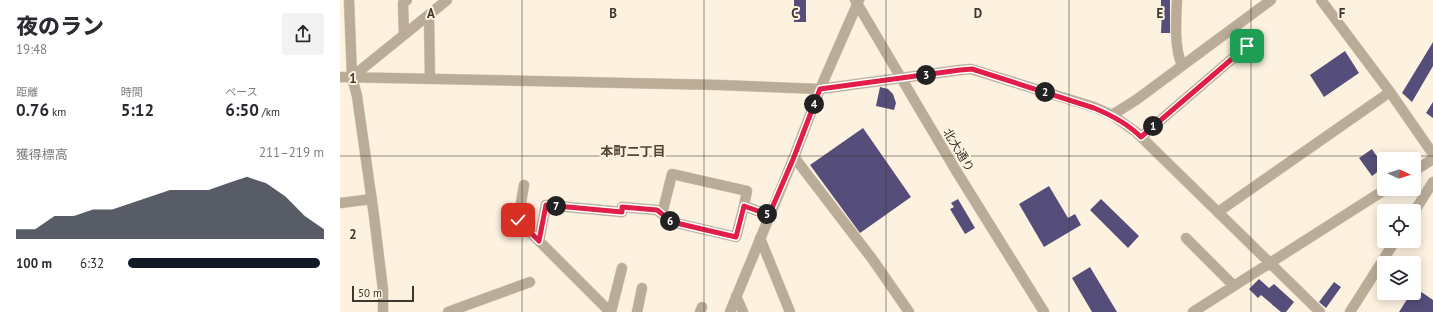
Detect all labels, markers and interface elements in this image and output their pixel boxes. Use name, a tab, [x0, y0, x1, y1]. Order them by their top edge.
text: A	[427, 5, 435, 22]
text: B	[609, 5, 617, 22]
text: C	[791, 5, 799, 22]
text: D	[974, 5, 982, 22]
text: E	[1157, 5, 1164, 22]
text: F	[1339, 5, 1346, 22]
text: 夜のラン	[16, 12, 104, 40]
button: share	[282, 13, 324, 55]
pin	[1230, 29, 1264, 63]
icon: arrive	[1236, 35, 1258, 57]
text: 19:48	[16, 41, 47, 58]
pin: 3	[916, 65, 936, 85]
text: 3	[923, 68, 929, 82]
text: 1	[349, 70, 357, 87]
pin: 2	[1035, 82, 1055, 102]
text: 距離	[16, 85, 38, 99]
text: 時間	[121, 85, 143, 99]
text: ペース	[225, 85, 258, 99]
text: 2	[1042, 85, 1048, 99]
pin: 4	[804, 94, 824, 114]
text: 4	[811, 97, 817, 111]
text: 0.76	[16, 99, 49, 121]
text: 5:12	[121, 99, 154, 121]
text: 6:50	[225, 99, 259, 121]
text: km	[49, 105, 66, 119]
text: /km	[259, 105, 280, 119]
pin: 1	[1143, 116, 1163, 136]
text: 1	[1150, 119, 1156, 133]
street label: 北大通り	[940, 126, 978, 174]
district label: 本町二丁目	[600, 143, 666, 160]
text: 211–219 m	[259, 144, 324, 161]
text: 獲得標高	[16, 146, 68, 163]
north arrow	[1377, 152, 1421, 196]
map controls	[1377, 152, 1421, 300]
pin: 7	[546, 196, 566, 216]
text: 7	[553, 199, 559, 213]
pin	[501, 203, 535, 237]
pin: 5	[757, 204, 777, 224]
button: locate	[1377, 204, 1421, 248]
text: 5	[764, 207, 770, 221]
icon: check	[507, 209, 529, 231]
pin: 6	[660, 211, 680, 231]
text: 6	[667, 214, 673, 228]
text: 2	[349, 226, 357, 243]
text: 100 m	[16, 255, 52, 272]
text: 6:32	[80, 255, 104, 272]
button: layers	[1377, 256, 1421, 300]
scale bar	[352, 284, 414, 303]
text: 50 m	[358, 286, 382, 300]

